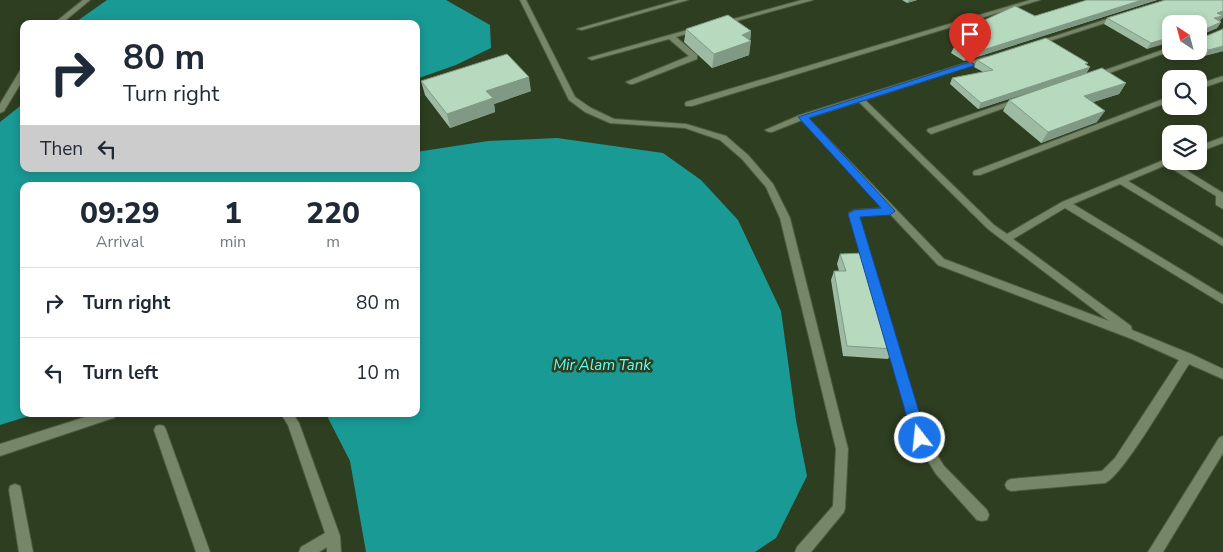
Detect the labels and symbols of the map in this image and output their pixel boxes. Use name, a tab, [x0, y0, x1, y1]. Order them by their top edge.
pin	[949, 13, 991, 64]
north arrow	[1162, 15, 1208, 60]
water label: Mir Alam Tank	[553, 355, 651, 375]
position arrow	[893, 411, 945, 463]

